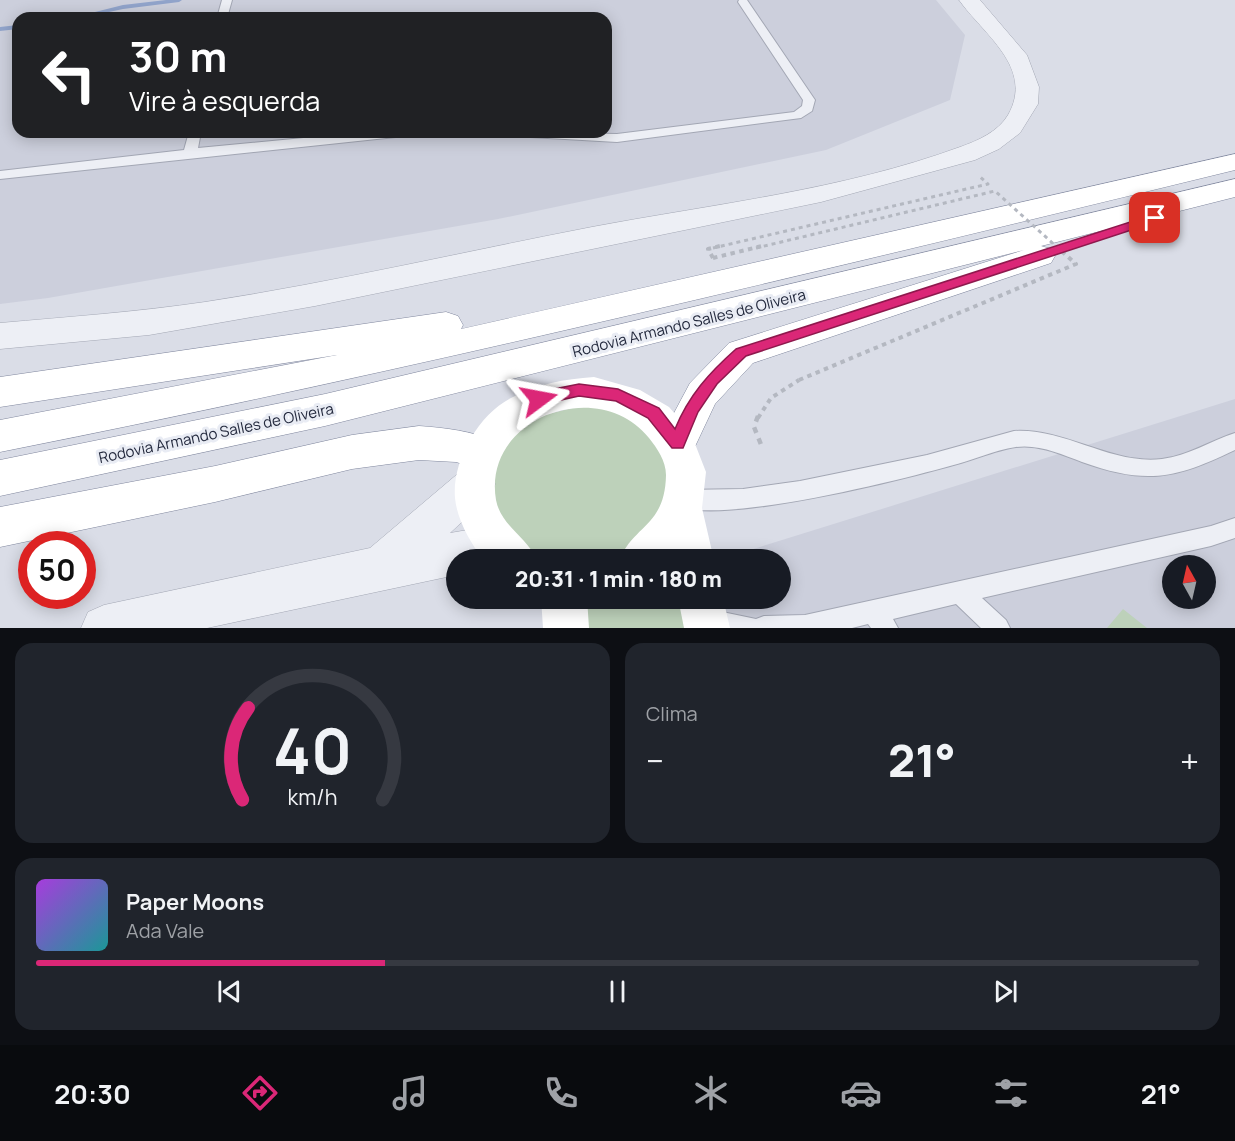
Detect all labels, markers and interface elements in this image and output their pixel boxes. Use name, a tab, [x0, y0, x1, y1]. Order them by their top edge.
text: 30 m	[129, 27, 227, 85]
icon: left	[30, 36, 108, 114]
text: Vire à esquerda	[129, 82, 320, 119]
pin	[1129, 192, 1180, 243]
icon: arrive	[1138, 201, 1171, 234]
street label: Rodovia Armando Salles de Oliveira	[570, 284, 808, 362]
position arrow	[507, 367, 571, 431]
street label: Rodovia Armando Salles de Oliveira	[97, 398, 335, 468]
speed limit sign: 50	[18, 531, 96, 609]
north arrow	[1162, 555, 1216, 609]
map controls	[1162, 555, 1216, 609]
text: 20:31 · 1 min · 180 m	[515, 564, 722, 594]
text: Clima	[646, 700, 698, 727]
text: 40	[273, 707, 352, 793]
text: 21°	[888, 729, 956, 791]
text: −	[646, 738, 664, 783]
text: +	[1180, 738, 1199, 783]
text: km/h	[288, 782, 337, 811]
text: Paper Moons	[126, 887, 264, 917]
text: Ada Vale	[126, 917, 204, 944]
icon: previous	[213, 975, 246, 1008]
icon: pause	[601, 975, 634, 1008]
icon: next	[989, 975, 1022, 1008]
icon: directions	[239, 1072, 281, 1114]
icon: music	[389, 1072, 431, 1114]
icon: phone	[540, 1072, 582, 1114]
icon: climate	[690, 1072, 732, 1114]
icon: car	[840, 1072, 882, 1114]
icon: filters	[990, 1072, 1032, 1114]
text: 20:30	[54, 1075, 131, 1112]
text: 21°	[1141, 1075, 1181, 1112]

